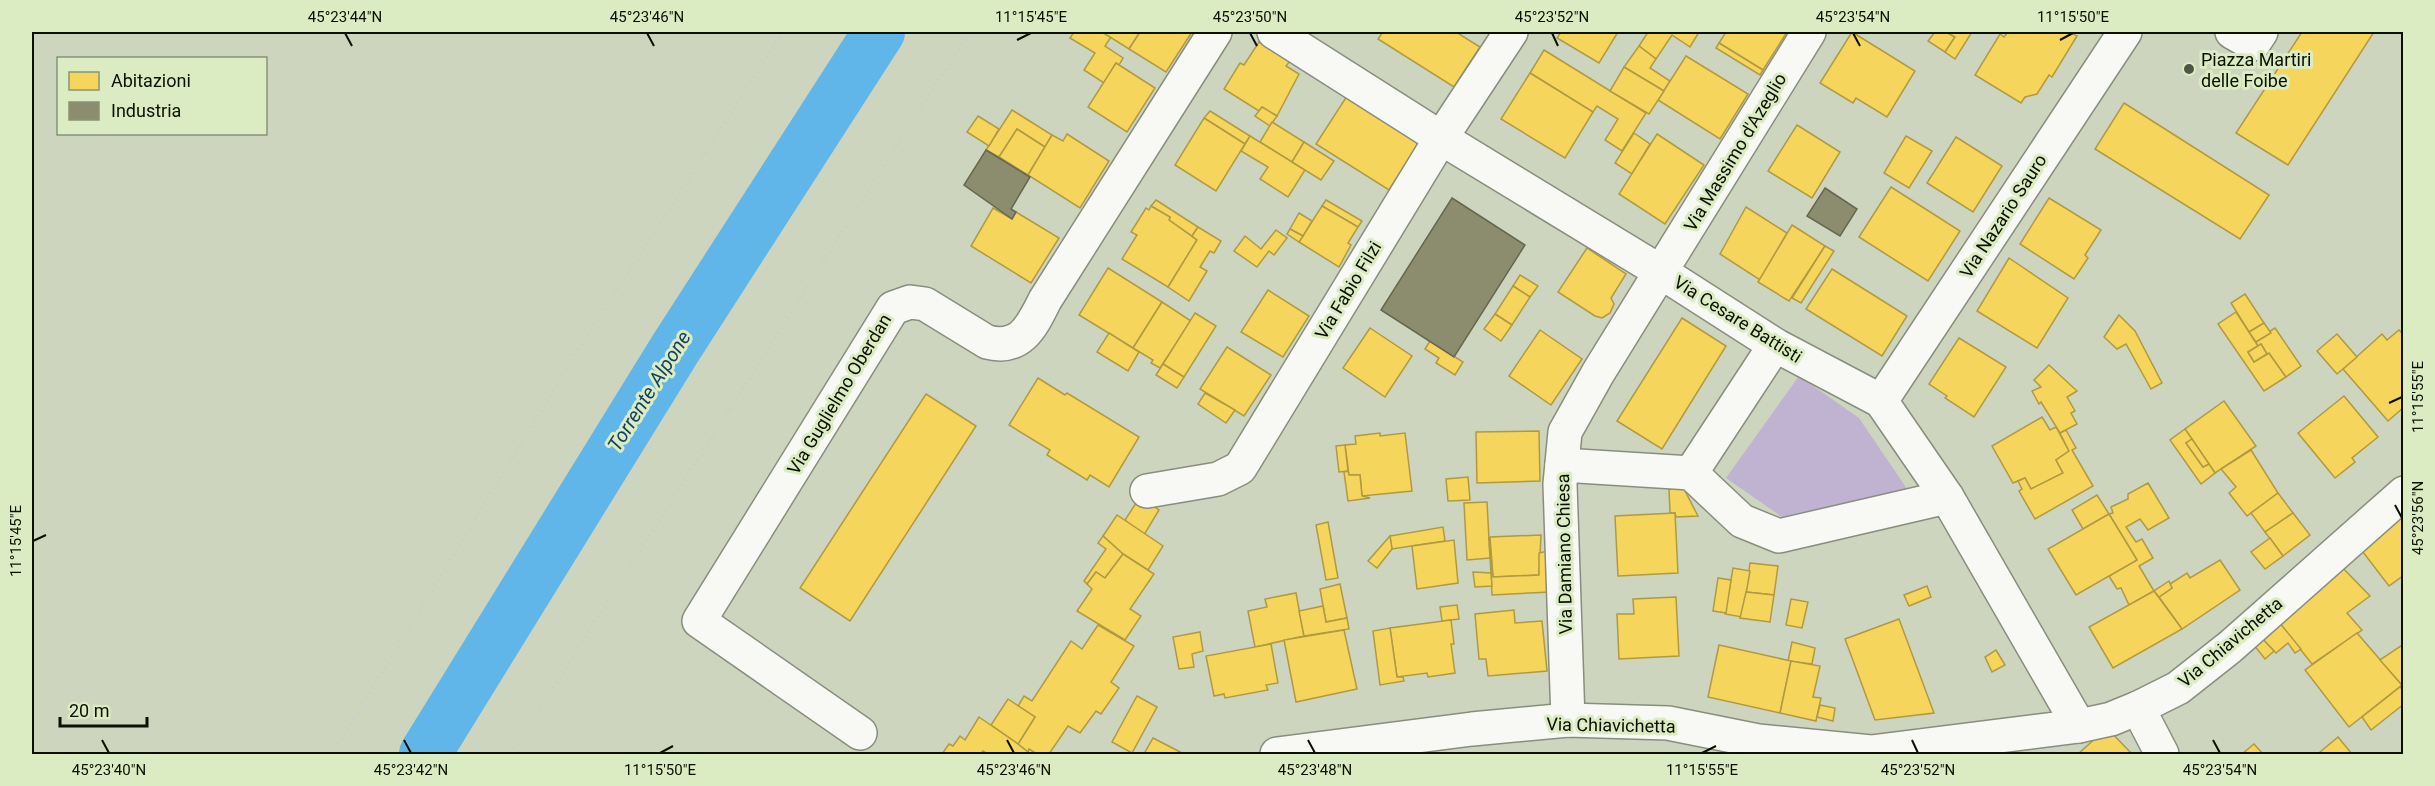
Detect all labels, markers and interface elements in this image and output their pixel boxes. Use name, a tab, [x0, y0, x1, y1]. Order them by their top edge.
text: 45°23'44"N	[308, 8, 382, 26]
text: 45°23'46"N	[610, 8, 684, 26]
text: 11°15'45"E	[995, 8, 1068, 26]
text: 45°23'50"N	[1213, 8, 1287, 26]
text: 45°23'52"N	[1515, 8, 1589, 26]
text: 45°23'54"N	[1816, 8, 1890, 26]
text: 11°15'50"E	[2037, 8, 2110, 26]
place label: Piazza Martiri delle Foibe	[2201, 49, 2311, 91]
legend	[57, 57, 267, 135]
marker: Piazza Martiri delle Foibe	[2182, 62, 2196, 76]
street label: Via Massimo d'Azeglio	[1679, 69, 1791, 235]
text: Abitazioni	[111, 70, 191, 91]
text: Industria	[111, 100, 181, 121]
street label: Via Nazario Sauro	[1955, 150, 2051, 282]
street label: Via Fabio Filzi	[1310, 237, 1386, 343]
street label: Via Cesare Battisti	[1670, 271, 1806, 367]
street label: Via Guglielmo Oberdan	[783, 310, 895, 478]
water label: Torrente Alpone	[602, 326, 696, 456]
text: 11°15'55"E	[2409, 360, 2427, 433]
street label: Via Damiano Chiesa	[1552, 473, 1576, 635]
text: 45°23'56"N	[2409, 481, 2427, 555]
text: 11°15'45"E	[7, 504, 25, 577]
street label: Via Chiavichetta	[2174, 592, 2286, 692]
scale bar	[60, 690, 147, 728]
text: 20 m	[69, 700, 109, 721]
street label: Via Chiavichetta	[1546, 713, 1676, 737]
text: 45°23'40"N	[72, 761, 146, 779]
text: 45°23'42"N	[374, 761, 448, 779]
text: 11°15'50"E	[624, 761, 697, 779]
text: 45°23'46"N	[977, 761, 1051, 779]
text: 45°23'48"N	[1278, 761, 1352, 779]
text: 11°15'55"E	[1666, 761, 1739, 779]
text: 45°23'52"N	[1881, 761, 1955, 779]
text: 45°23'54"N	[2183, 761, 2257, 779]

